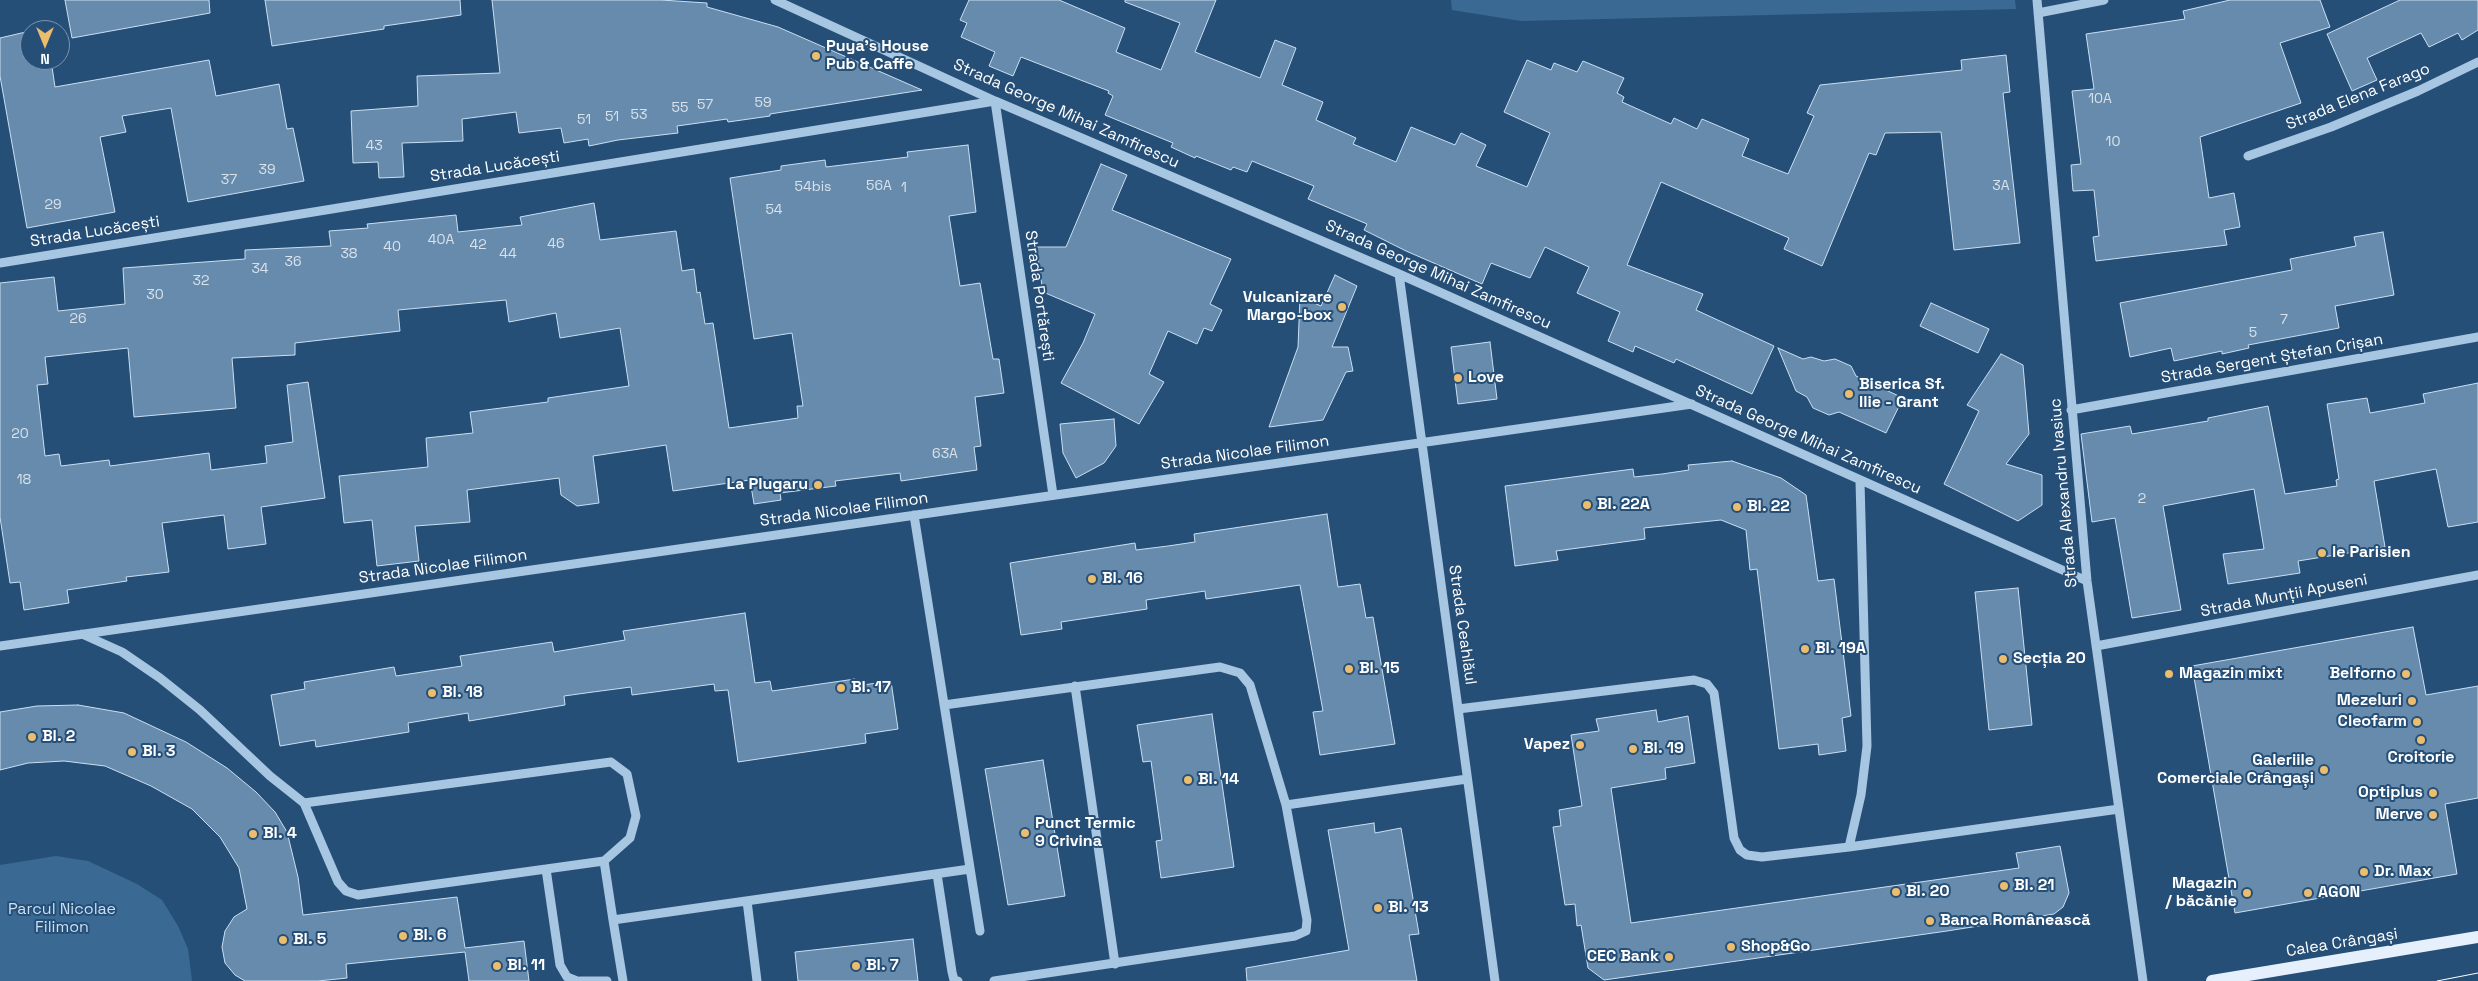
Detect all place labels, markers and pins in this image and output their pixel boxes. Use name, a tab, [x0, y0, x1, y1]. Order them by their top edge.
place label: Puya's House Pub & Caffe	[826, 37, 929, 75]
marker: Puya's House Pub & Caffe	[810, 50, 822, 62]
place label: Vulcanizare Margo-box	[1243, 288, 1332, 326]
marker: Vulcanizare Margo-box	[1336, 301, 1348, 313]
place label: Love	[1468, 368, 1504, 388]
marker: Love	[1452, 372, 1464, 384]
place label: Biserica Sf. Ilie - Grant	[1859, 375, 1945, 413]
marker: Biserica Sf. Ilie - Grant	[1843, 388, 1855, 400]
place label: La Plugaru	[727, 475, 808, 495]
marker: La Plugaru	[812, 479, 824, 491]
place label: Bl. 22A	[1597, 495, 1650, 515]
place label: Bl. 22	[1747, 497, 1790, 517]
marker: Bl. 22A	[1581, 499, 1593, 511]
marker: Bl. 22	[1731, 501, 1743, 513]
place label: le Parisien	[2332, 543, 2411, 563]
marker: le Parisien	[2316, 547, 2328, 559]
place label: Bl. 16	[1102, 569, 1143, 589]
marker: Bl. 16	[1086, 573, 1098, 585]
place label: Bl. 19A	[1815, 639, 1866, 659]
marker: Bl. 19A	[1799, 643, 1811, 655]
place label: Secția 20	[2013, 649, 2086, 669]
marker: Secția 20	[1997, 653, 2009, 665]
place label: Bl. 15	[1359, 659, 1400, 679]
marker: Bl. 15	[1343, 663, 1355, 675]
place label: Magazin mixt	[2179, 664, 2283, 684]
place label: Belforno	[2329, 664, 2396, 684]
marker: Magazin mixt	[2163, 668, 2175, 680]
marker: Belforno	[2400, 668, 2412, 680]
place label: Bl. 17	[851, 678, 891, 698]
marker: Bl. 17	[835, 682, 847, 694]
place label: Bl. 18	[442, 683, 483, 703]
marker: Bl. 18	[426, 687, 438, 699]
place label: Mezeluri	[2337, 691, 2402, 711]
marker: Mezeluri	[2406, 695, 2418, 707]
place label: Cleofarm	[2338, 712, 2407, 732]
marker: Cleofarm	[2411, 716, 2423, 728]
place label: Bl. 2	[42, 727, 75, 747]
marker: Bl. 2	[26, 731, 38, 743]
marker: Croitorie	[2415, 734, 2427, 746]
place label: Vapez	[1524, 735, 1570, 755]
marker: Vapez	[1574, 739, 1586, 751]
place label: Bl. 19	[1643, 739, 1684, 759]
place label: Bl. 3	[142, 742, 175, 762]
marker: Bl. 19	[1627, 743, 1639, 755]
marker: Bl. 3	[126, 746, 138, 758]
place label: Croitorie	[2387, 748, 2455, 768]
place label: Galeriile Comerciale Crângași	[2157, 751, 2314, 789]
marker: Galeriile Comerciale Crângași	[2318, 764, 2330, 776]
place label: Bl. 14	[1198, 770, 1239, 790]
marker: Bl. 14	[1182, 774, 1194, 786]
place label: Optiplus	[2358, 783, 2423, 803]
marker: Optiplus	[2427, 787, 2439, 799]
place label: Merve	[2376, 805, 2423, 825]
marker: Merve	[2427, 809, 2439, 821]
place label: Punct Termic 9 Crivina	[1035, 814, 1136, 852]
place label: Bl. 4	[263, 824, 297, 844]
marker: Punct Termic 9 Crivina	[1019, 827, 1031, 839]
marker: Bl. 4	[247, 828, 259, 840]
place label: Dr. Max	[2374, 862, 2431, 882]
marker: Dr. Max	[2358, 866, 2370, 878]
place label: Magazin / băcănie	[2165, 874, 2237, 912]
place label: Bl. 21	[2014, 876, 2054, 896]
marker: Bl. 21	[1998, 880, 2010, 892]
place label: Bl. 20	[1906, 882, 1950, 902]
place label: AGON	[2318, 883, 2360, 903]
marker: Bl. 20	[1890, 886, 1902, 898]
marker: Magazin / băcănie	[2241, 887, 2253, 899]
marker: AGON	[2302, 887, 2314, 899]
place label: Bl. 13	[1388, 898, 1429, 918]
marker: Bl. 13	[1372, 902, 1384, 914]
place label: Banca Românească	[1940, 911, 2091, 931]
marker: Banca Românească	[1924, 915, 1936, 927]
place label: Bl. 6	[413, 926, 447, 946]
place label: Bl. 5	[293, 930, 326, 950]
marker: Bl. 6	[397, 930, 409, 942]
marker: Bl. 5	[277, 934, 289, 946]
place label: Shop&Go	[1741, 937, 1810, 957]
marker: Shop&Go	[1725, 941, 1737, 953]
place label: CEC Bank	[1587, 947, 1659, 967]
marker: CEC Bank	[1663, 951, 1675, 963]
place label: Bl. 11	[507, 956, 545, 976]
place label: Bl. 7	[866, 956, 899, 976]
marker: Bl. 11	[491, 960, 503, 972]
marker: Bl. 7	[850, 960, 862, 972]

